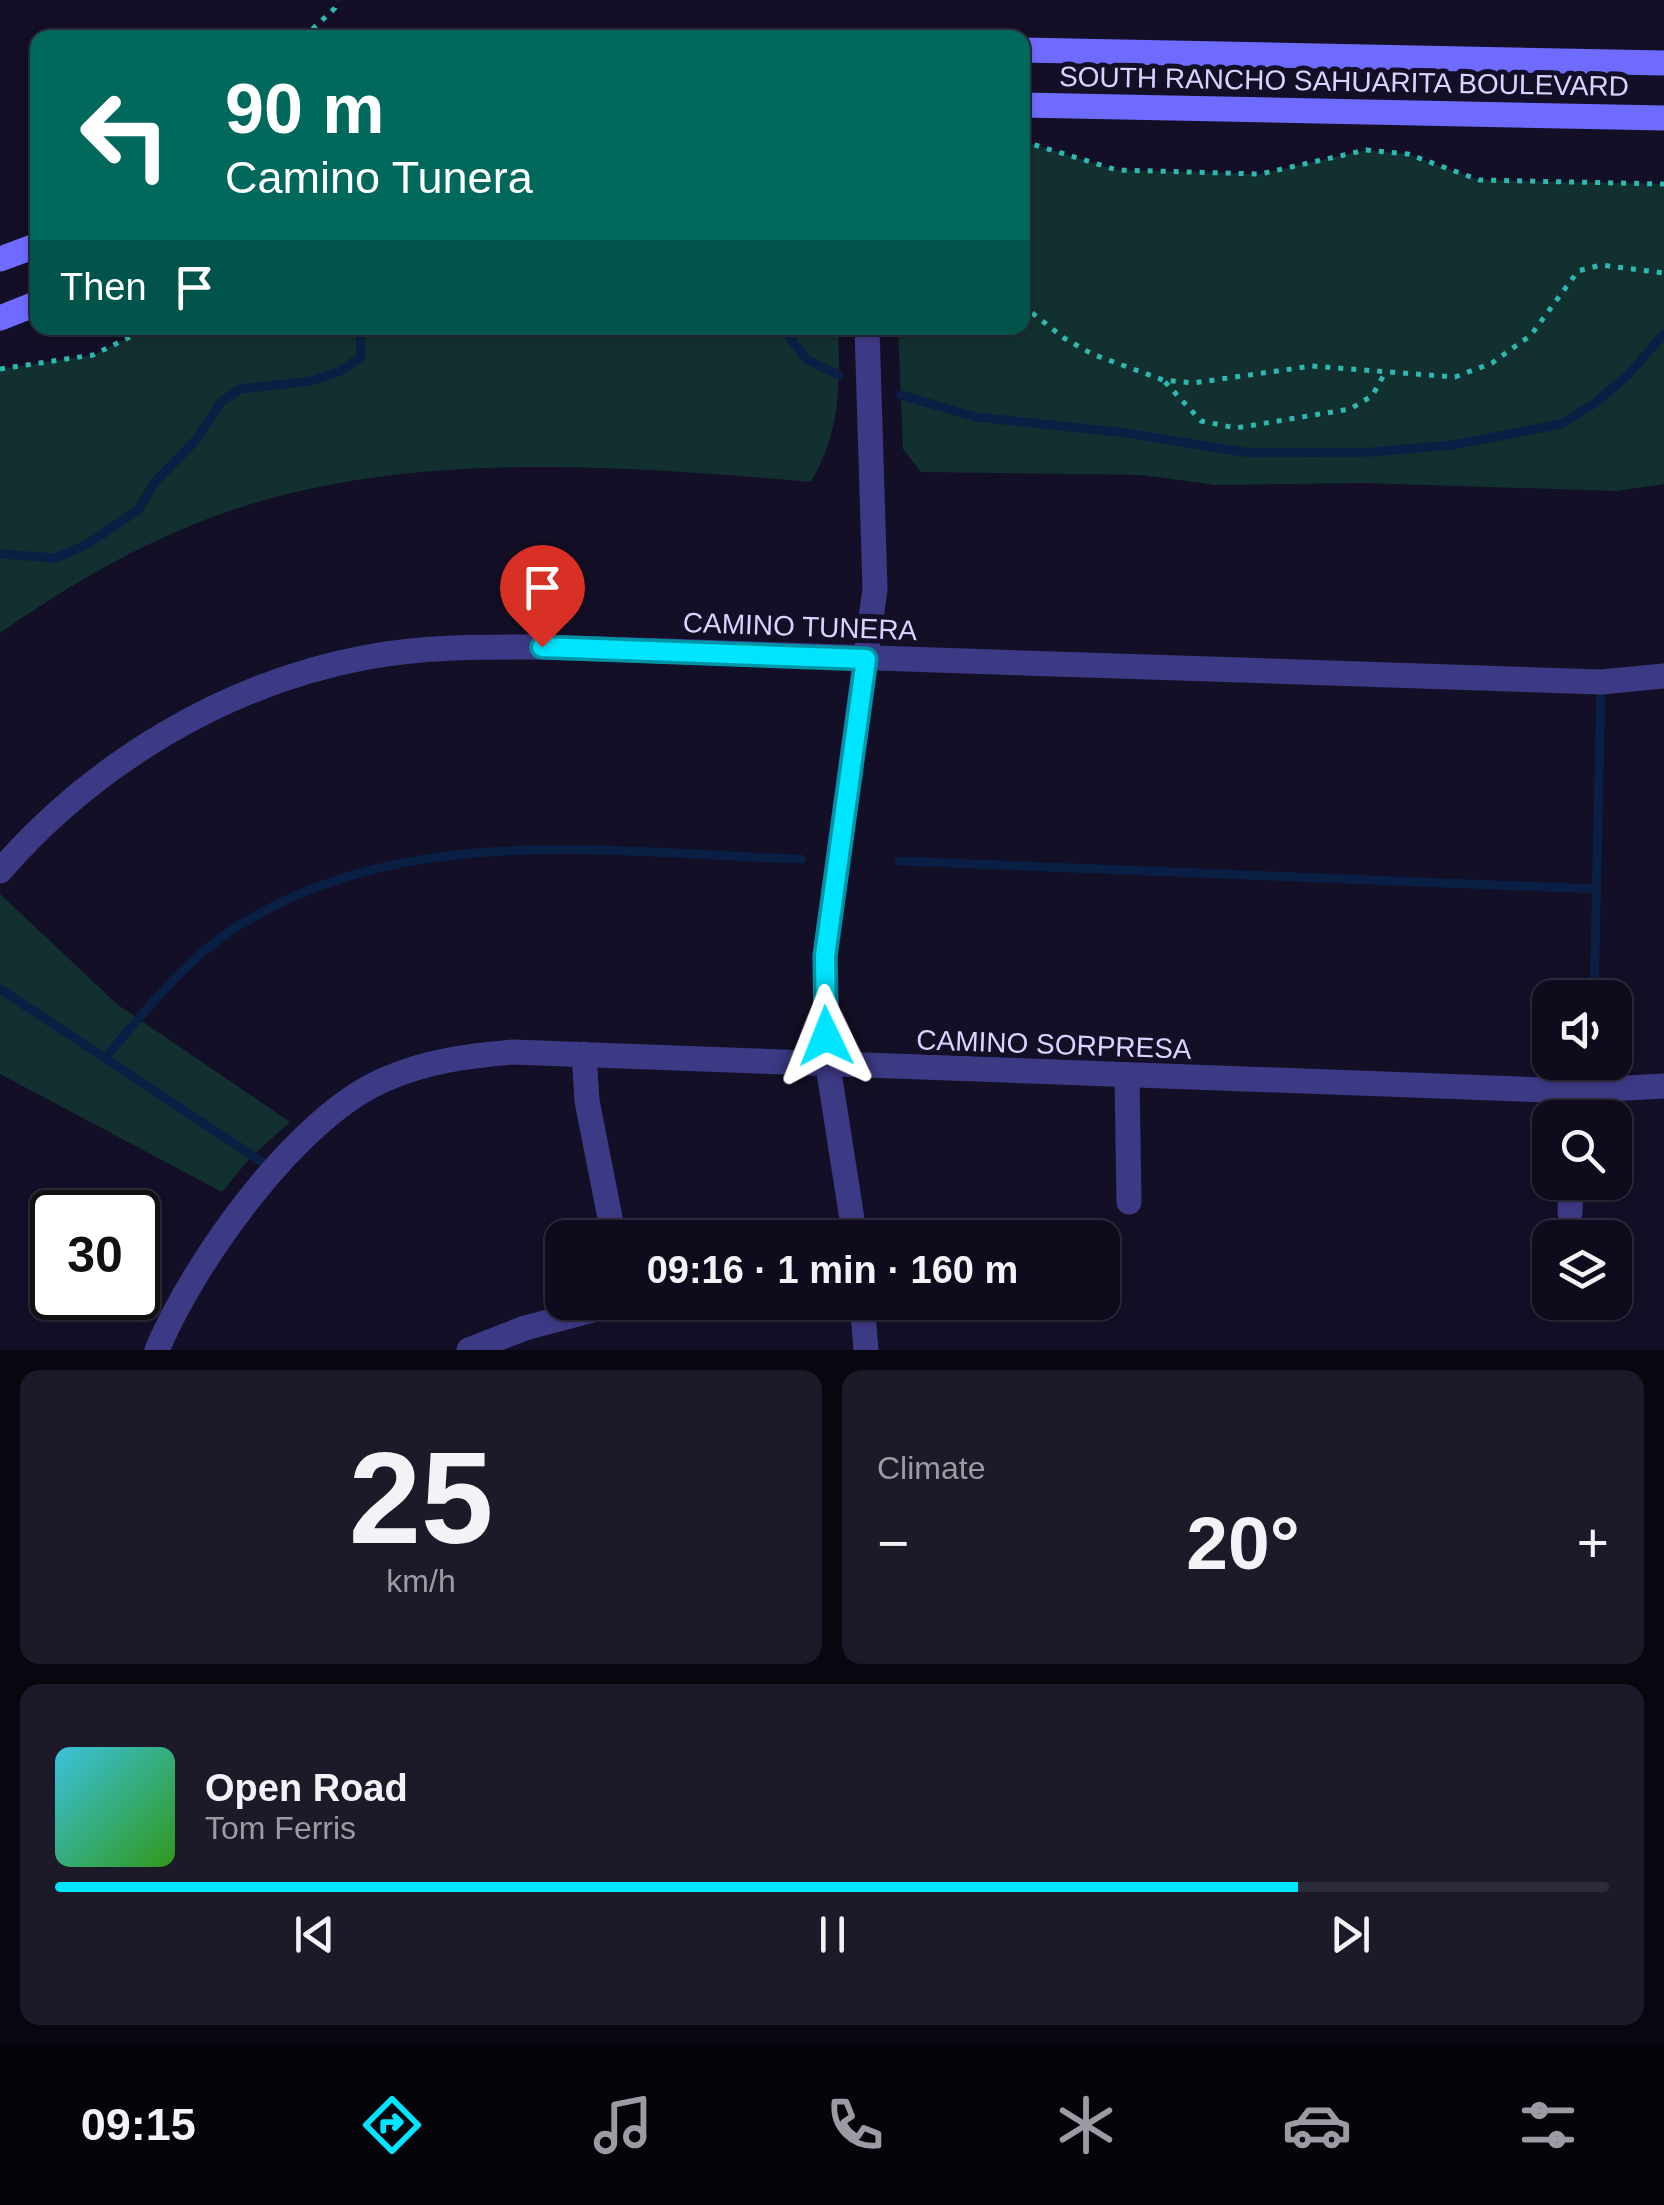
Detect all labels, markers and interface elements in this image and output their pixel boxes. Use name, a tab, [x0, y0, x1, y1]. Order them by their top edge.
street label: SOUTH RANCHO SAHUARITA BOULEVARD	[1059, 61, 1629, 102]
icon: left	[60, 70, 190, 200]
text: 90 m	[225, 70, 385, 148]
text: Camino Tunera	[225, 152, 533, 203]
icon: arrive	[167, 260, 222, 315]
text: Then	[60, 266, 147, 308]
pin	[500, 545, 585, 648]
icon: arrive	[515, 560, 570, 615]
street label: CAMINO TUNERA	[682, 607, 918, 646]
map controls	[1532, 980, 1632, 1320]
button: sound	[1532, 980, 1632, 1080]
position arrow	[774, 984, 878, 1088]
street label: CAMINO SORPRESA	[916, 1024, 1192, 1065]
button: search	[1532, 1100, 1632, 1200]
speed limit sign: 30	[30, 1190, 160, 1320]
button: layers	[1532, 1220, 1632, 1320]
text: 09:16 · 1 min · 160 m	[647, 1249, 1018, 1291]
text: 25	[349, 1425, 493, 1571]
text: Climate	[877, 1450, 985, 1486]
text: 20°	[1186, 1501, 1300, 1585]
text: −	[877, 1512, 909, 1574]
text: +	[1577, 1512, 1609, 1574]
text: km/h	[386, 1563, 456, 1599]
text: Open Road	[205, 1767, 408, 1809]
text: Tom Ferris	[205, 1810, 356, 1846]
icon: previous	[287, 1907, 342, 1962]
icon: pause	[805, 1907, 860, 1962]
icon: next	[1323, 1907, 1378, 1962]
icon: directions	[357, 2090, 427, 2160]
icon: music	[588, 2090, 658, 2160]
icon: phone	[820, 2090, 890, 2160]
icon: climate	[1051, 2090, 1121, 2160]
icon: car	[1282, 2090, 1352, 2160]
icon: filters	[1513, 2090, 1583, 2160]
text: 09:15	[81, 2099, 196, 2150]

